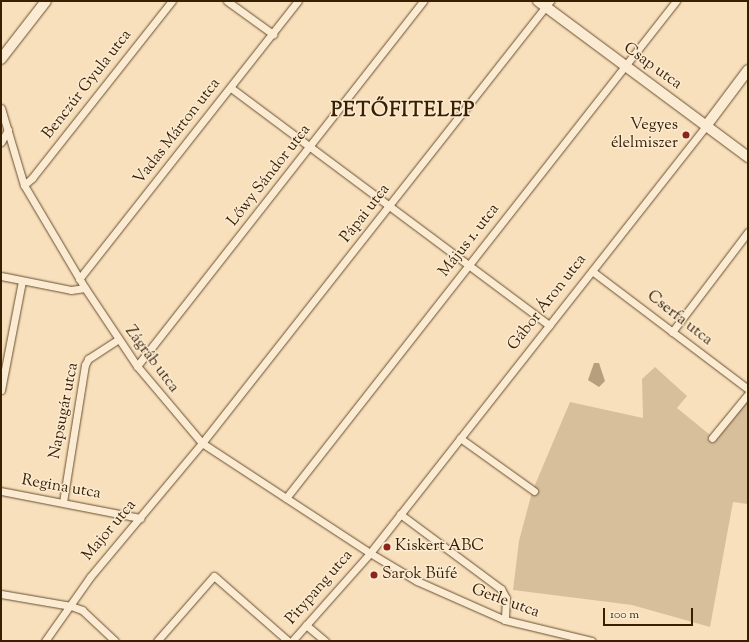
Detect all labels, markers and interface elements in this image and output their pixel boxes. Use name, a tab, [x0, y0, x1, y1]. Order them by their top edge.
street label: Benczúr Gyula utca	[39, 26, 137, 144]
street label: Csap utca	[619, 39, 685, 95]
street label: Vadas Márton utca	[131, 75, 225, 189]
district label: PETŐFITELEP	[331, 99, 475, 123]
place label: Vegyes élelmiszer	[611, 116, 678, 154]
street label: Lőwy Sándor utca	[224, 121, 316, 231]
marker: Vegyes élelmiszer	[681, 130, 691, 140]
street label: Pápai utca	[337, 181, 395, 247]
street label: Május 1. utca	[436, 201, 504, 281]
street label: Gábor Áron utca	[504, 251, 592, 355]
street label: Cserfa utca	[642, 287, 716, 351]
street label: Zágráb utca	[120, 323, 182, 397]
street label: Napsugár utca	[46, 361, 84, 461]
street label: Regina utca	[20, 472, 102, 504]
street label: Major utca	[79, 497, 141, 565]
place label: Kiskert ABC	[395, 537, 484, 557]
marker: Kiskert ABC	[382, 542, 392, 552]
street label: Pitypang utca	[282, 547, 358, 629]
place label: Sarok Büfé	[382, 565, 457, 585]
marker: Sarok Büfé	[369, 570, 379, 580]
street label: Gerle utca	[468, 581, 542, 623]
scale bar	[605, 600, 695, 626]
text: 100 m	[610, 606, 639, 624]

